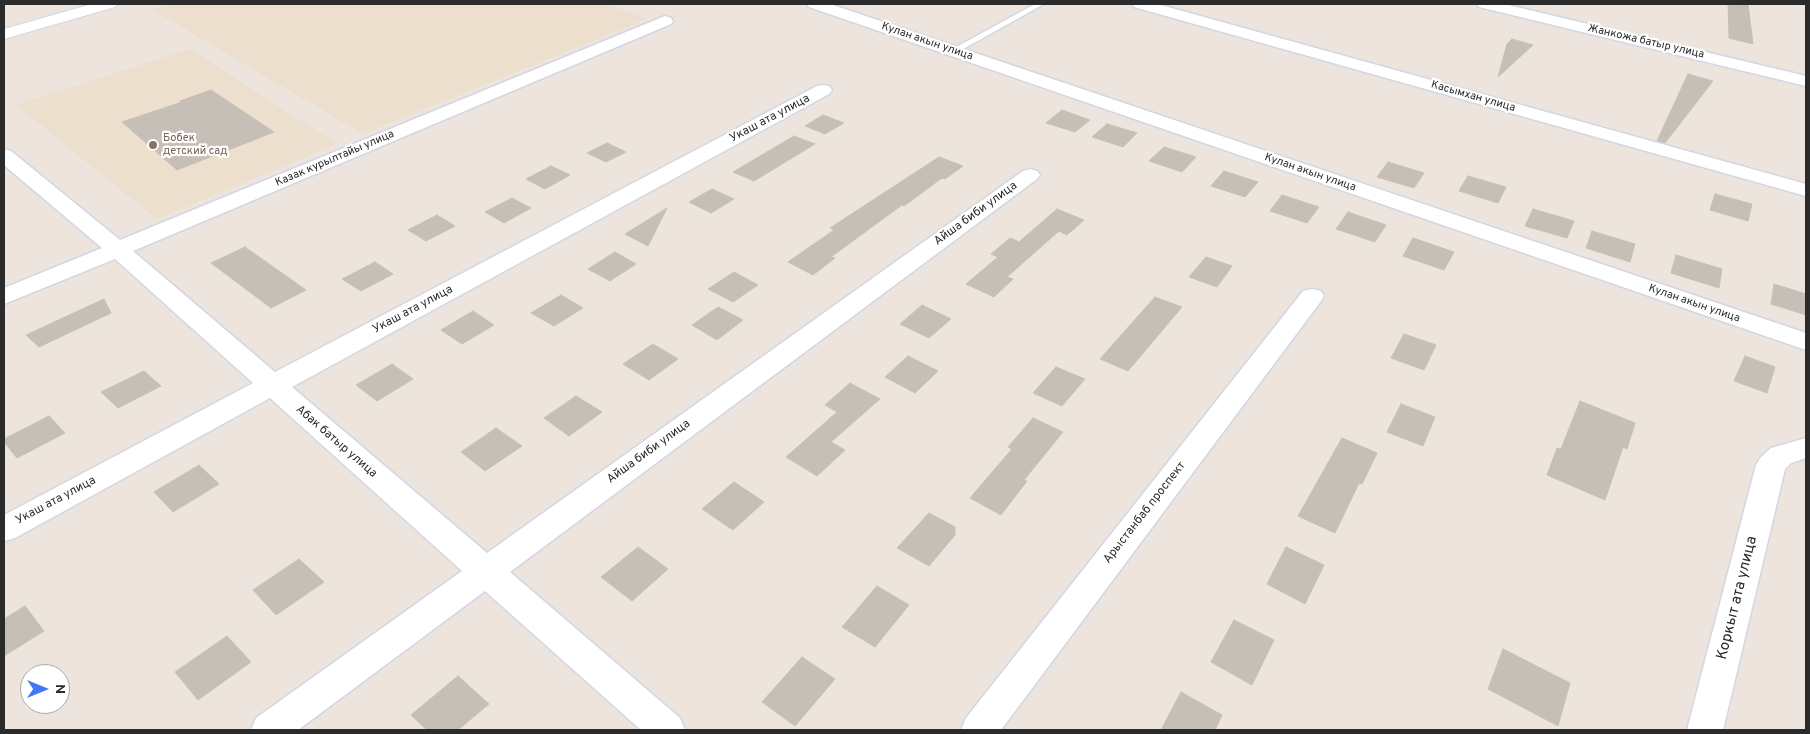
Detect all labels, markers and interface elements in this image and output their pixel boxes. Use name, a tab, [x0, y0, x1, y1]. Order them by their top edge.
street label: Кулан акын улица	[880, 20, 974, 64]
street label: Жанкожа батыр улица	[1587, 22, 1705, 62]
street label: Касымхан улица	[1429, 79, 1517, 115]
street label: Укаш ата улица	[727, 92, 813, 146]
street label: Казак курылтайы улица	[274, 128, 396, 190]
place label: Бобек детский сад	[163, 132, 228, 158]
marker: Бобек детский сад	[147, 139, 159, 151]
street label: Кулан акын улица	[1263, 151, 1357, 195]
street label: Айша биби улица	[932, 179, 1020, 249]
street label: Кулан акын улица	[1647, 282, 1741, 326]
street label: Укаш ата улица	[370, 283, 456, 337]
street label: Абак батыр улица	[292, 403, 380, 481]
street label: Айша биби улица	[605, 417, 693, 487]
street label: Арыстанбаб проспект	[1101, 459, 1189, 567]
street label: Укаш ата улица	[13, 474, 99, 528]
street label: Коркыт ата улица	[1714, 534, 1762, 662]
north arrow	[20, 664, 70, 714]
text: N	[51, 684, 68, 694]

